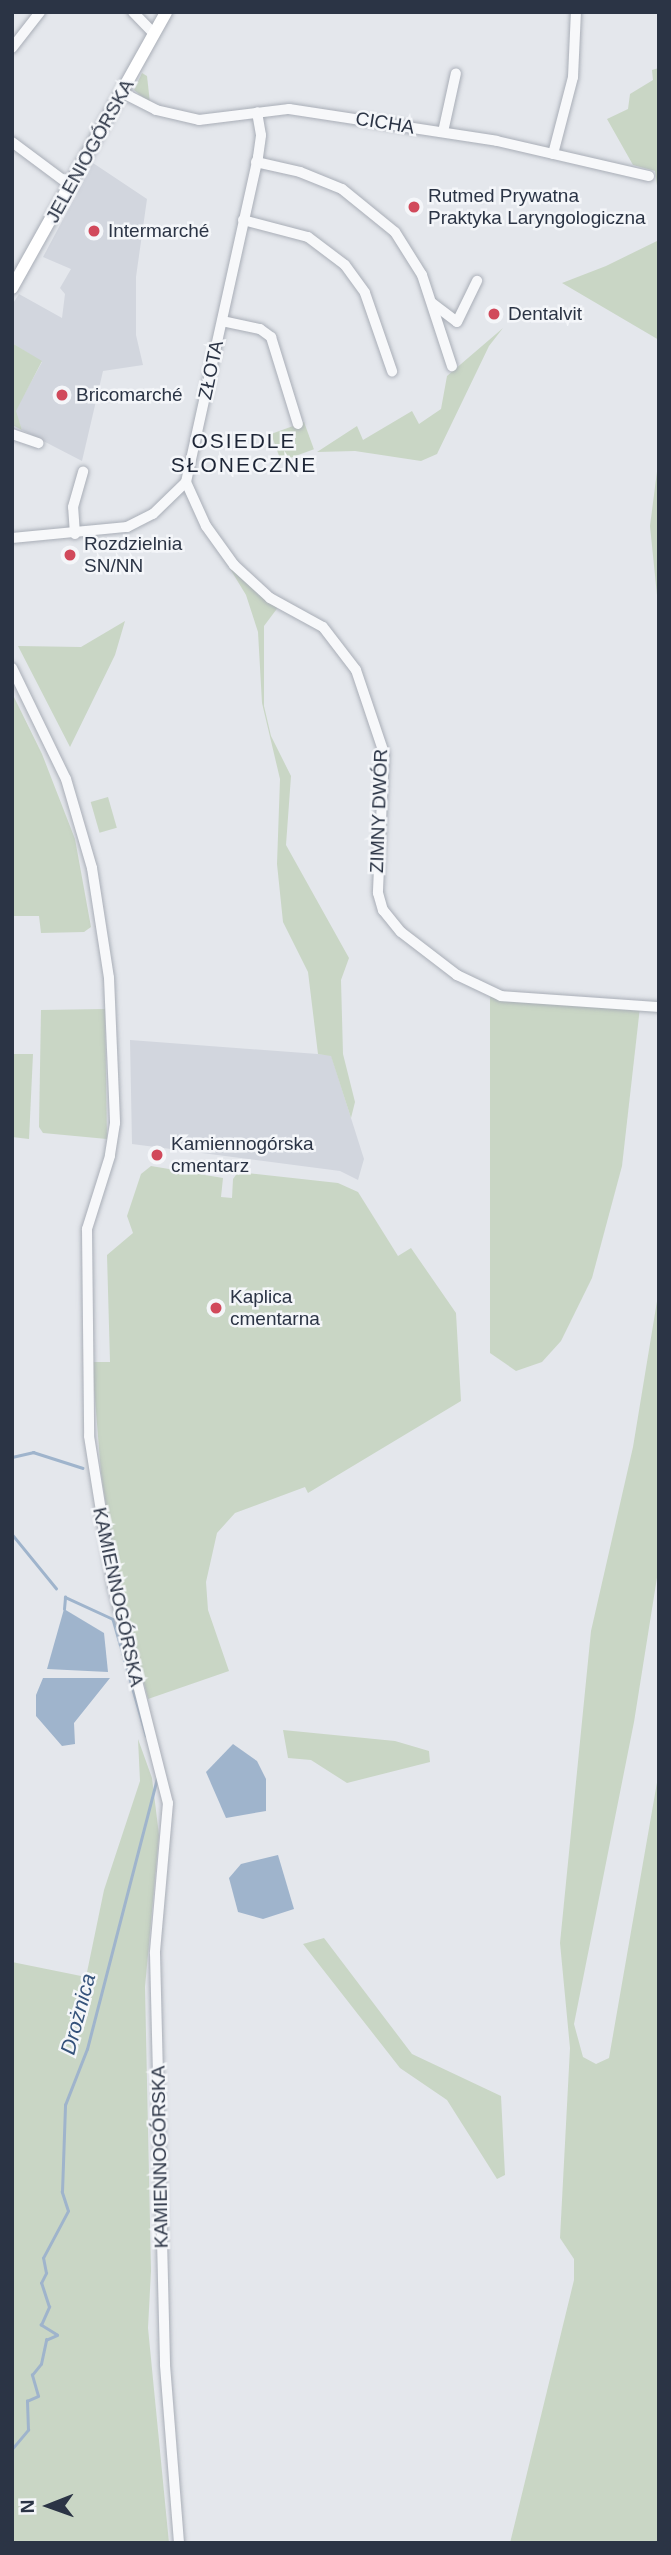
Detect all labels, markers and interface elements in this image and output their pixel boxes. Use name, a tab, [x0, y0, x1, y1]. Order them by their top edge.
street label: JELENIOGÓRSKA	[41, 75, 139, 227]
street label: CICHA	[354, 107, 416, 139]
place label: Rutmed Prywatna Praktyka Laryngologiczna	[428, 185, 646, 229]
marker: Rutmed Prywatna Praktyka Laryngologiczna	[406, 199, 422, 215]
place label: Intermarché	[108, 220, 209, 242]
marker: Intermarché	[86, 223, 102, 239]
place label: Dentalvit	[508, 303, 582, 325]
marker: Dentalvit	[486, 306, 502, 322]
street label: ZŁOTA	[194, 338, 228, 402]
place label: Bricomarché	[76, 384, 183, 406]
marker: Bricomarché	[54, 387, 70, 403]
district label: OSIEDLE SŁONECZNE	[172, 428, 316, 478]
place label: Rozdzielnia SN/NN	[84, 533, 182, 577]
marker: Rozdzielnia SN/NN	[62, 547, 78, 563]
street label: ZIMNY DWÓR	[365, 748, 393, 874]
place label: Kamiennogórska cmentarz	[171, 1133, 314, 1177]
marker: Kamiennogórska cmentarz	[149, 1147, 165, 1163]
place label: Kaplica cmentarna	[230, 1286, 320, 1330]
marker: Kaplica cmentarna	[208, 1300, 224, 1316]
street label: KAMIENNOGÓRSKA	[88, 1505, 148, 1689]
water label: Drożnica	[55, 1971, 101, 2057]
street label: KAMIENNOGÓRSKA	[147, 2065, 173, 2249]
north arrow	[14, 2471, 84, 2541]
text: N	[17, 2499, 38, 2513]

